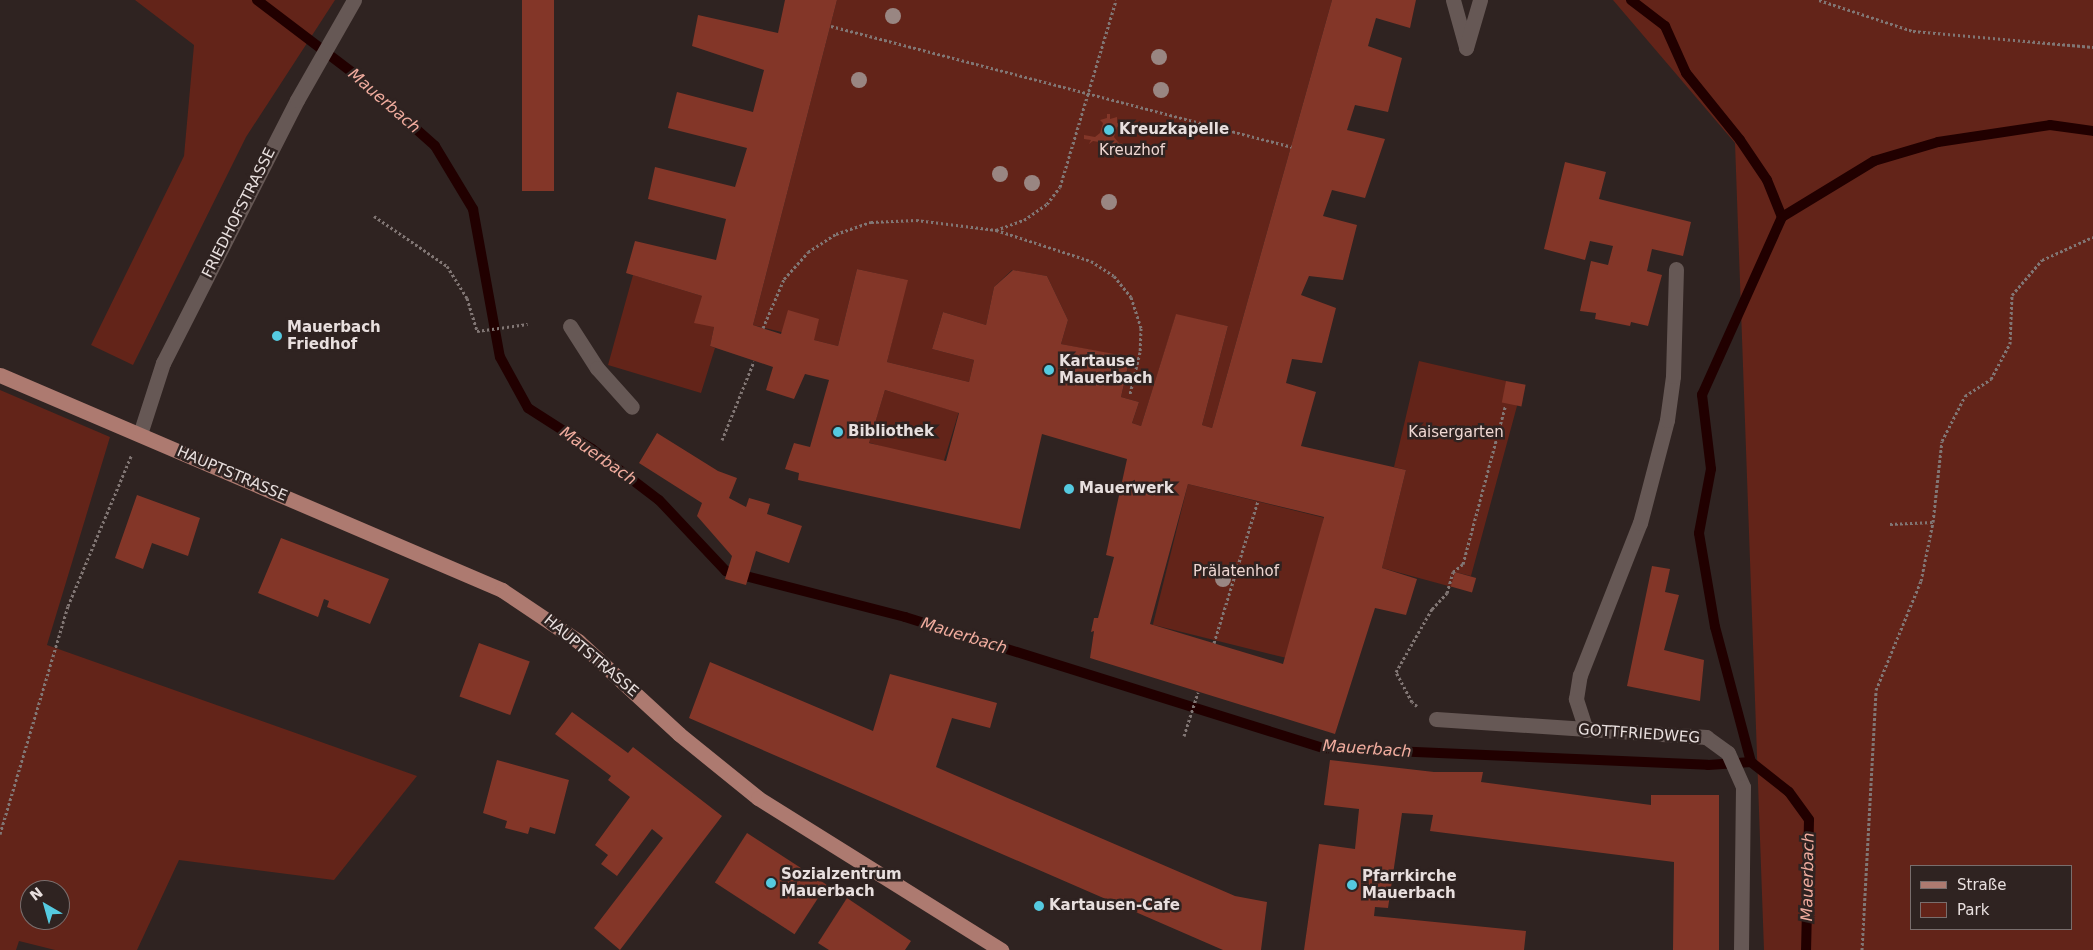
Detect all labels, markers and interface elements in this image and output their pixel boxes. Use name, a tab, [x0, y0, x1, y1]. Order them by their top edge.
water label: Mauerbach	[344, 65, 424, 137]
place label: Kreuzkapelle	[1119, 121, 1229, 139]
marker: Kreuzkapelle	[1103, 124, 1115, 136]
park label: Kreuzhof	[1099, 142, 1165, 160]
street label: FRIEDHOFSTRASSE	[198, 145, 280, 281]
place label: Mauerbach Friedhof	[287, 318, 381, 353]
marker: Mauerbach Friedhof	[271, 330, 283, 342]
place label: Kartause Mauerbach	[1059, 352, 1153, 387]
marker: Kartause Mauerbach	[1043, 364, 1055, 376]
water label: Mauerbach	[556, 423, 640, 489]
place label: Bibliothek	[848, 423, 934, 441]
park label: Kaisergarten	[1408, 424, 1504, 442]
marker: Bibliothek	[832, 426, 844, 438]
street label: HAUPTSTRASSE	[174, 443, 290, 505]
place label: Mauerwerk	[1079, 480, 1174, 498]
marker: Mauerwerk	[1063, 483, 1075, 495]
park label: Prälatenhof	[1193, 563, 1279, 581]
street label: HAUPTSTRASSE	[540, 611, 642, 701]
water label: Mauerbach	[919, 614, 1009, 658]
street label: GOTTFRIEDWEG	[1578, 721, 1700, 747]
water label: Mauerbach	[1322, 736, 1412, 762]
water label: Mauerbach	[1798, 832, 1818, 922]
place label: Sozialzentrum Mauerbach	[781, 865, 902, 900]
legend	[1910, 865, 2073, 930]
place label: Pfarrkirche Mauerbach	[1362, 867, 1457, 902]
text: Straße	[1957, 876, 2006, 894]
marker: Sozialzentrum Mauerbach	[765, 877, 777, 889]
marker: Pfarrkirche Mauerbach	[1346, 879, 1358, 891]
north arrow	[20, 880, 70, 930]
text: N	[27, 884, 46, 904]
place label: Kartausen-Cafe	[1049, 897, 1180, 915]
marker: Kartausen-Cafe	[1033, 900, 1045, 912]
text: Park	[1957, 901, 1989, 919]

